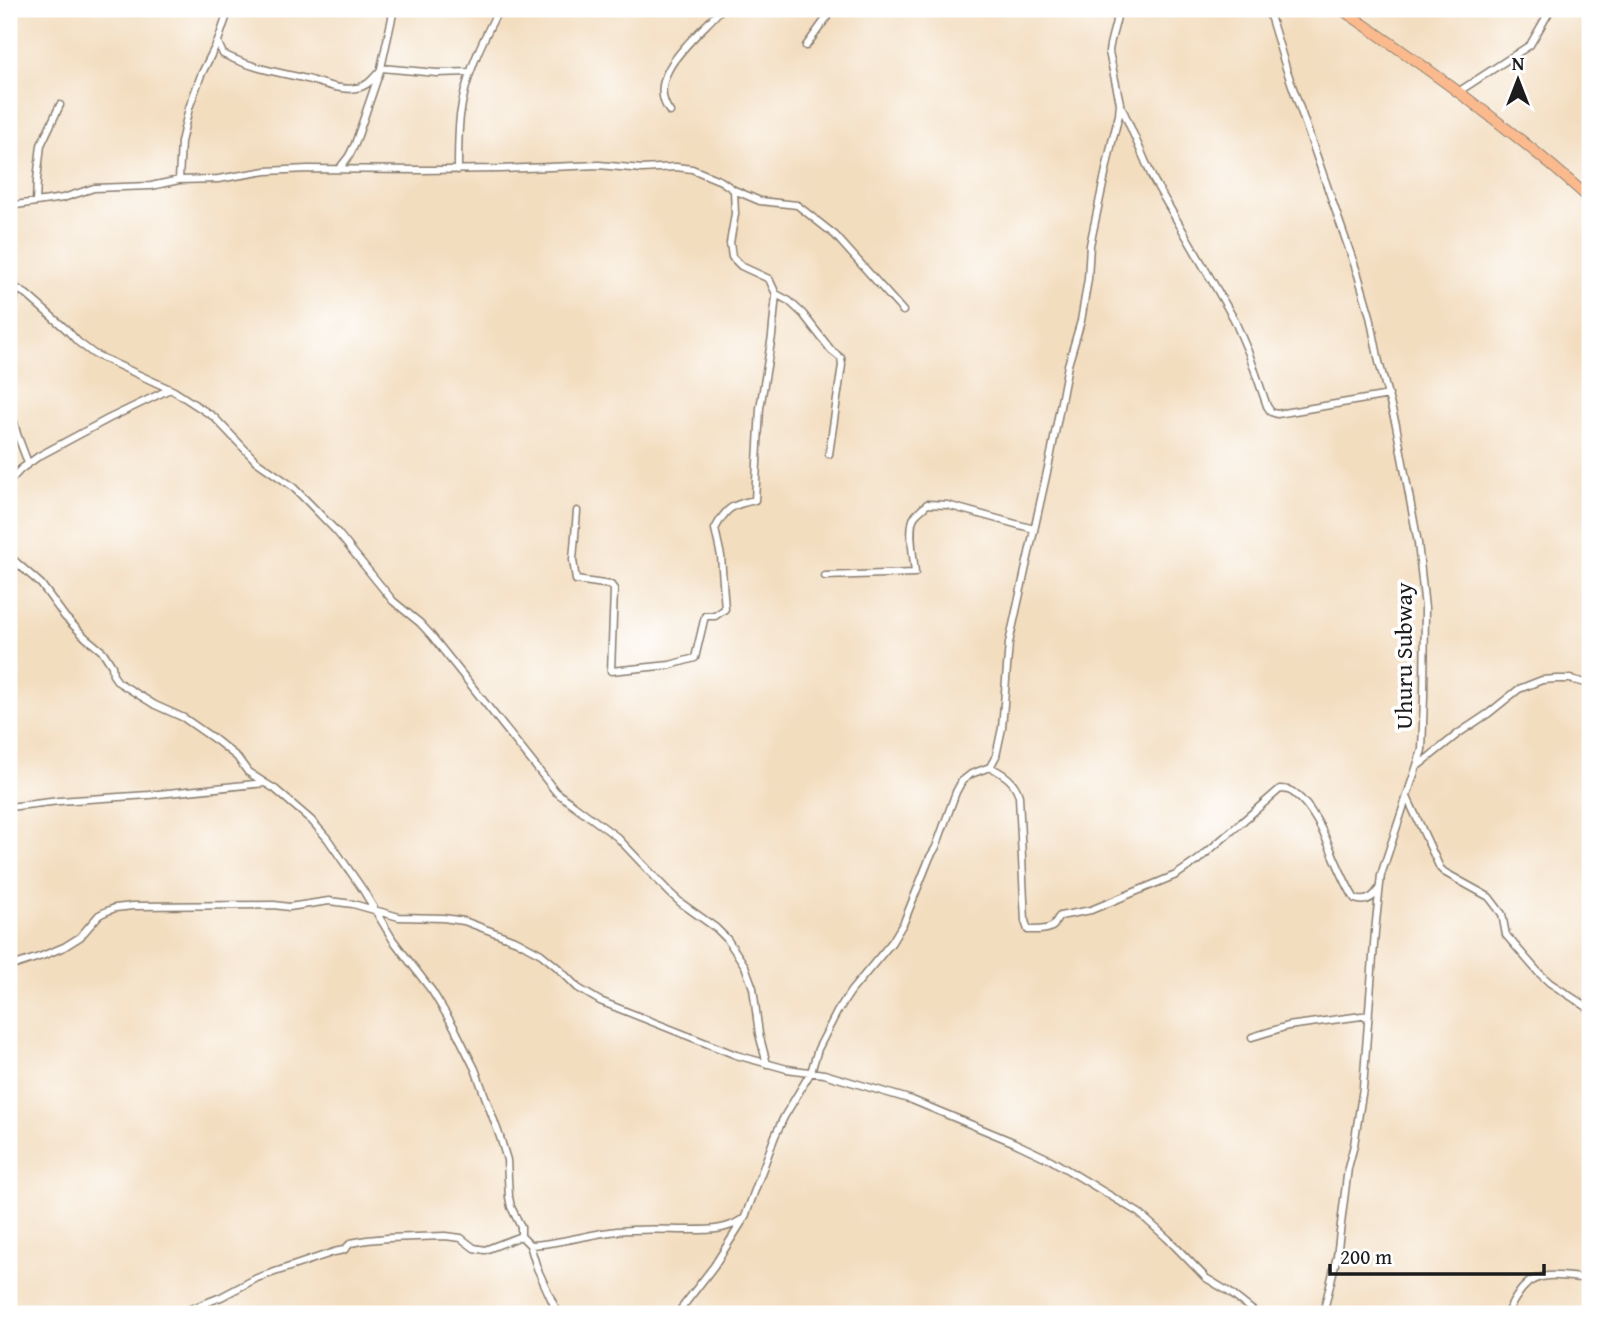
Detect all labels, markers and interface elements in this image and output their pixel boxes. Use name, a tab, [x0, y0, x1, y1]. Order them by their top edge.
north arrow	[1484, 46, 1554, 116]
text: N	[1512, 49, 1525, 77]
street label: Uhuru Subway	[1386, 582, 1421, 730]
scale bar	[1330, 1232, 1543, 1276]
text: 200 m	[1340, 1241, 1392, 1272]

